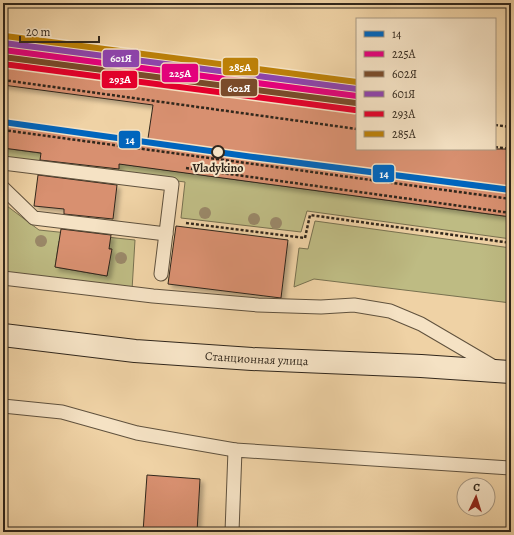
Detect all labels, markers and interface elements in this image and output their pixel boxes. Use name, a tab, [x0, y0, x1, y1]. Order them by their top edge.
scale bar	[20, 18, 99, 44]
legend	[356, 18, 496, 150]
text: 20 m	[26, 24, 50, 40]
text: 14	[392, 26, 402, 42]
text: 225А	[392, 46, 417, 62]
line badge: 601Я	[102, 49, 140, 68]
text: 601Я	[110, 51, 132, 66]
line badge: 285А	[222, 57, 259, 76]
text: 285А	[229, 60, 251, 75]
line badge: 225А	[161, 63, 199, 83]
text: 225А	[169, 66, 191, 81]
text: 602Я	[392, 66, 417, 82]
line badge: 293А	[101, 70, 138, 89]
text: 293А	[109, 72, 131, 87]
line badge: 602Я	[220, 78, 258, 97]
text: 602Я	[228, 81, 250, 96]
text: 601Я	[392, 86, 415, 102]
text: 293А	[392, 106, 416, 122]
text: 285А	[392, 126, 417, 142]
line badge: 14	[118, 130, 141, 149]
text: 14	[125, 133, 135, 148]
marker: Vladykino	[211, 145, 225, 159]
place label: Vladykino	[191, 160, 244, 176]
line badge: 14	[372, 164, 395, 183]
text: 14	[379, 167, 389, 182]
street label: Станционная улица	[205, 348, 309, 369]
north arrow	[456, 477, 496, 517]
text: С	[473, 480, 481, 495]

